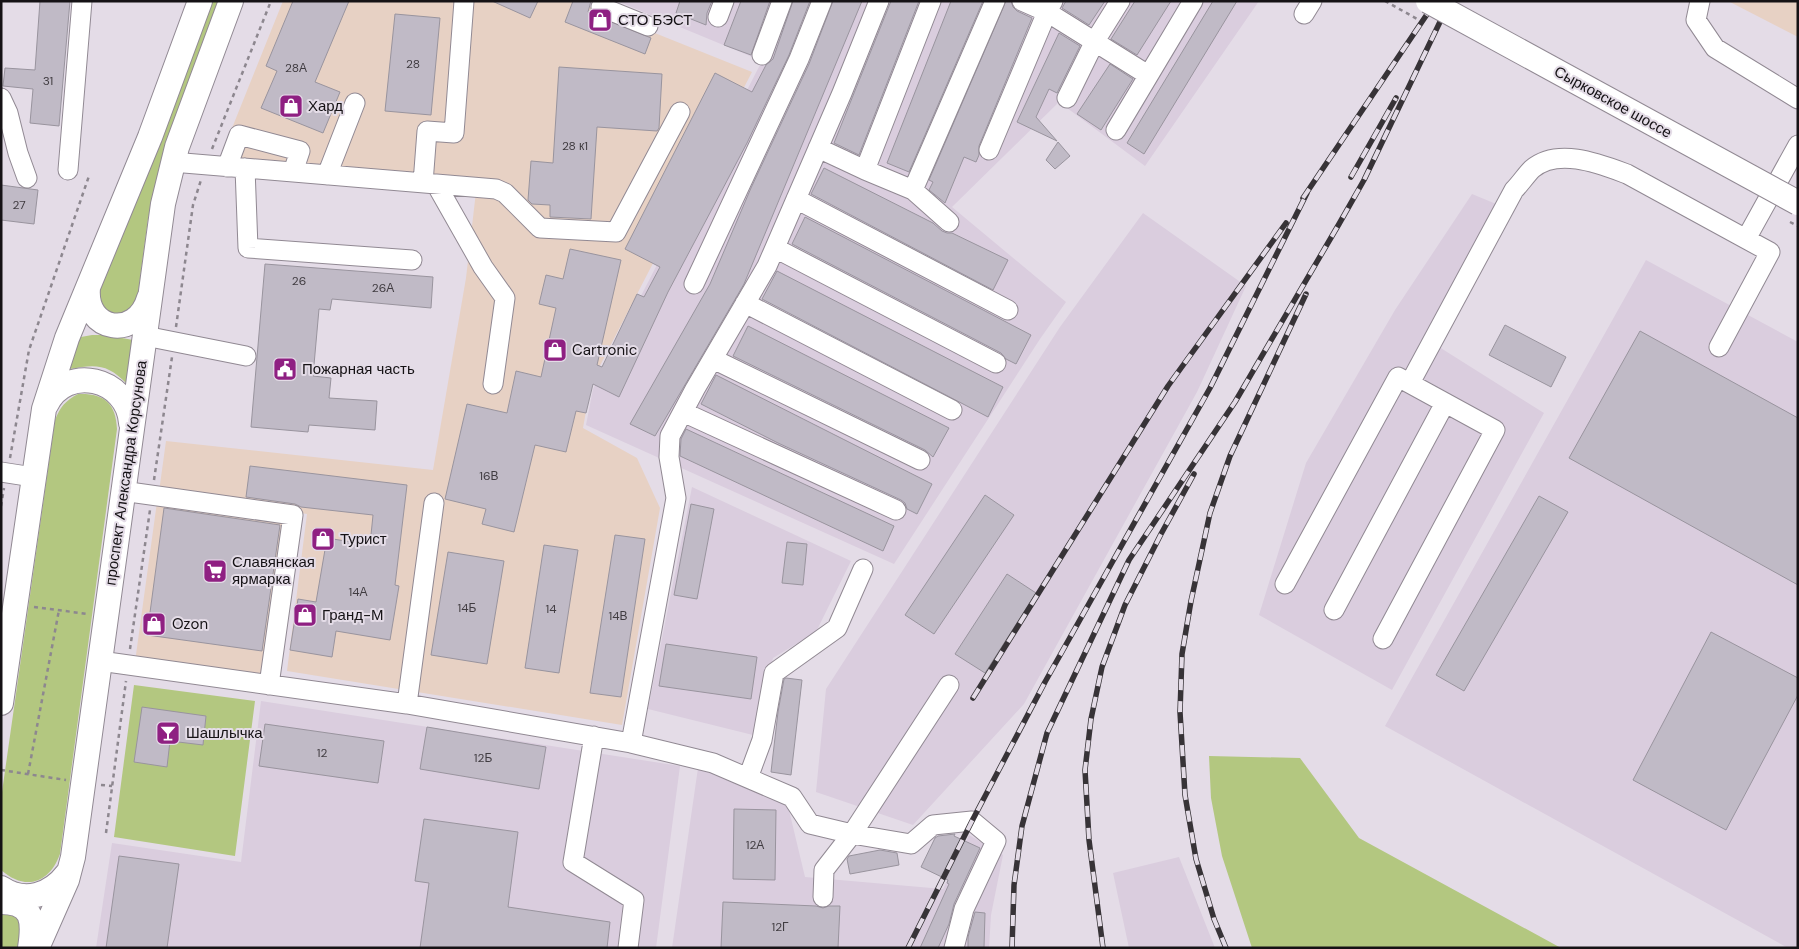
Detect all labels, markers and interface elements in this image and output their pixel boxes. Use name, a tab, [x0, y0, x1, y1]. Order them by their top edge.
shop icon: СТО БЭСТ	[587, 7, 613, 33]
place label: СТО БЭСТ	[618, 10, 692, 30]
house number: 28	[406, 56, 420, 72]
house number: 28А	[285, 60, 307, 76]
street label: Сырковское шоссе	[1551, 61, 1675, 143]
house number: 31	[43, 73, 53, 89]
shop icon: Хард	[278, 93, 304, 119]
place label: Хард	[308, 96, 343, 116]
house number: 28 к1	[562, 138, 588, 154]
house number: 27	[12, 197, 26, 213]
house number: 26	[292, 273, 306, 289]
house number: 26А	[372, 280, 394, 296]
shop icon: Cartronic	[542, 337, 568, 363]
place label: Cartronic	[572, 340, 637, 360]
public building icon: Пожарная часть	[272, 356, 298, 382]
street label: проспект Александра Корсунова	[100, 359, 152, 587]
place label: Пожарная часть	[302, 359, 415, 379]
house number: 16В	[479, 468, 499, 484]
shop icon: Турист	[310, 526, 336, 552]
place label: Турист	[340, 529, 387, 549]
place label: Славянская ярмарка	[232, 552, 315, 589]
supermarket icon: Славянская ярмарка	[202, 558, 228, 584]
house number: 14А	[348, 584, 368, 600]
house number: 14Б	[458, 600, 477, 616]
house number: 14	[545, 601, 557, 617]
shop icon: Гранд-М	[292, 602, 318, 628]
place label: Гранд-М	[322, 605, 384, 625]
house number: 14В	[608, 608, 628, 624]
shop icon: Ozon	[141, 611, 167, 637]
place label: Ozon	[172, 614, 208, 634]
bar icon: Шашлычка	[155, 720, 181, 746]
place label: Шашлычка	[186, 723, 263, 743]
house number: 12	[317, 745, 327, 761]
house number: 12Б	[474, 750, 492, 766]
house number: 12А	[746, 837, 764, 853]
house number: 12Г	[771, 919, 789, 935]

